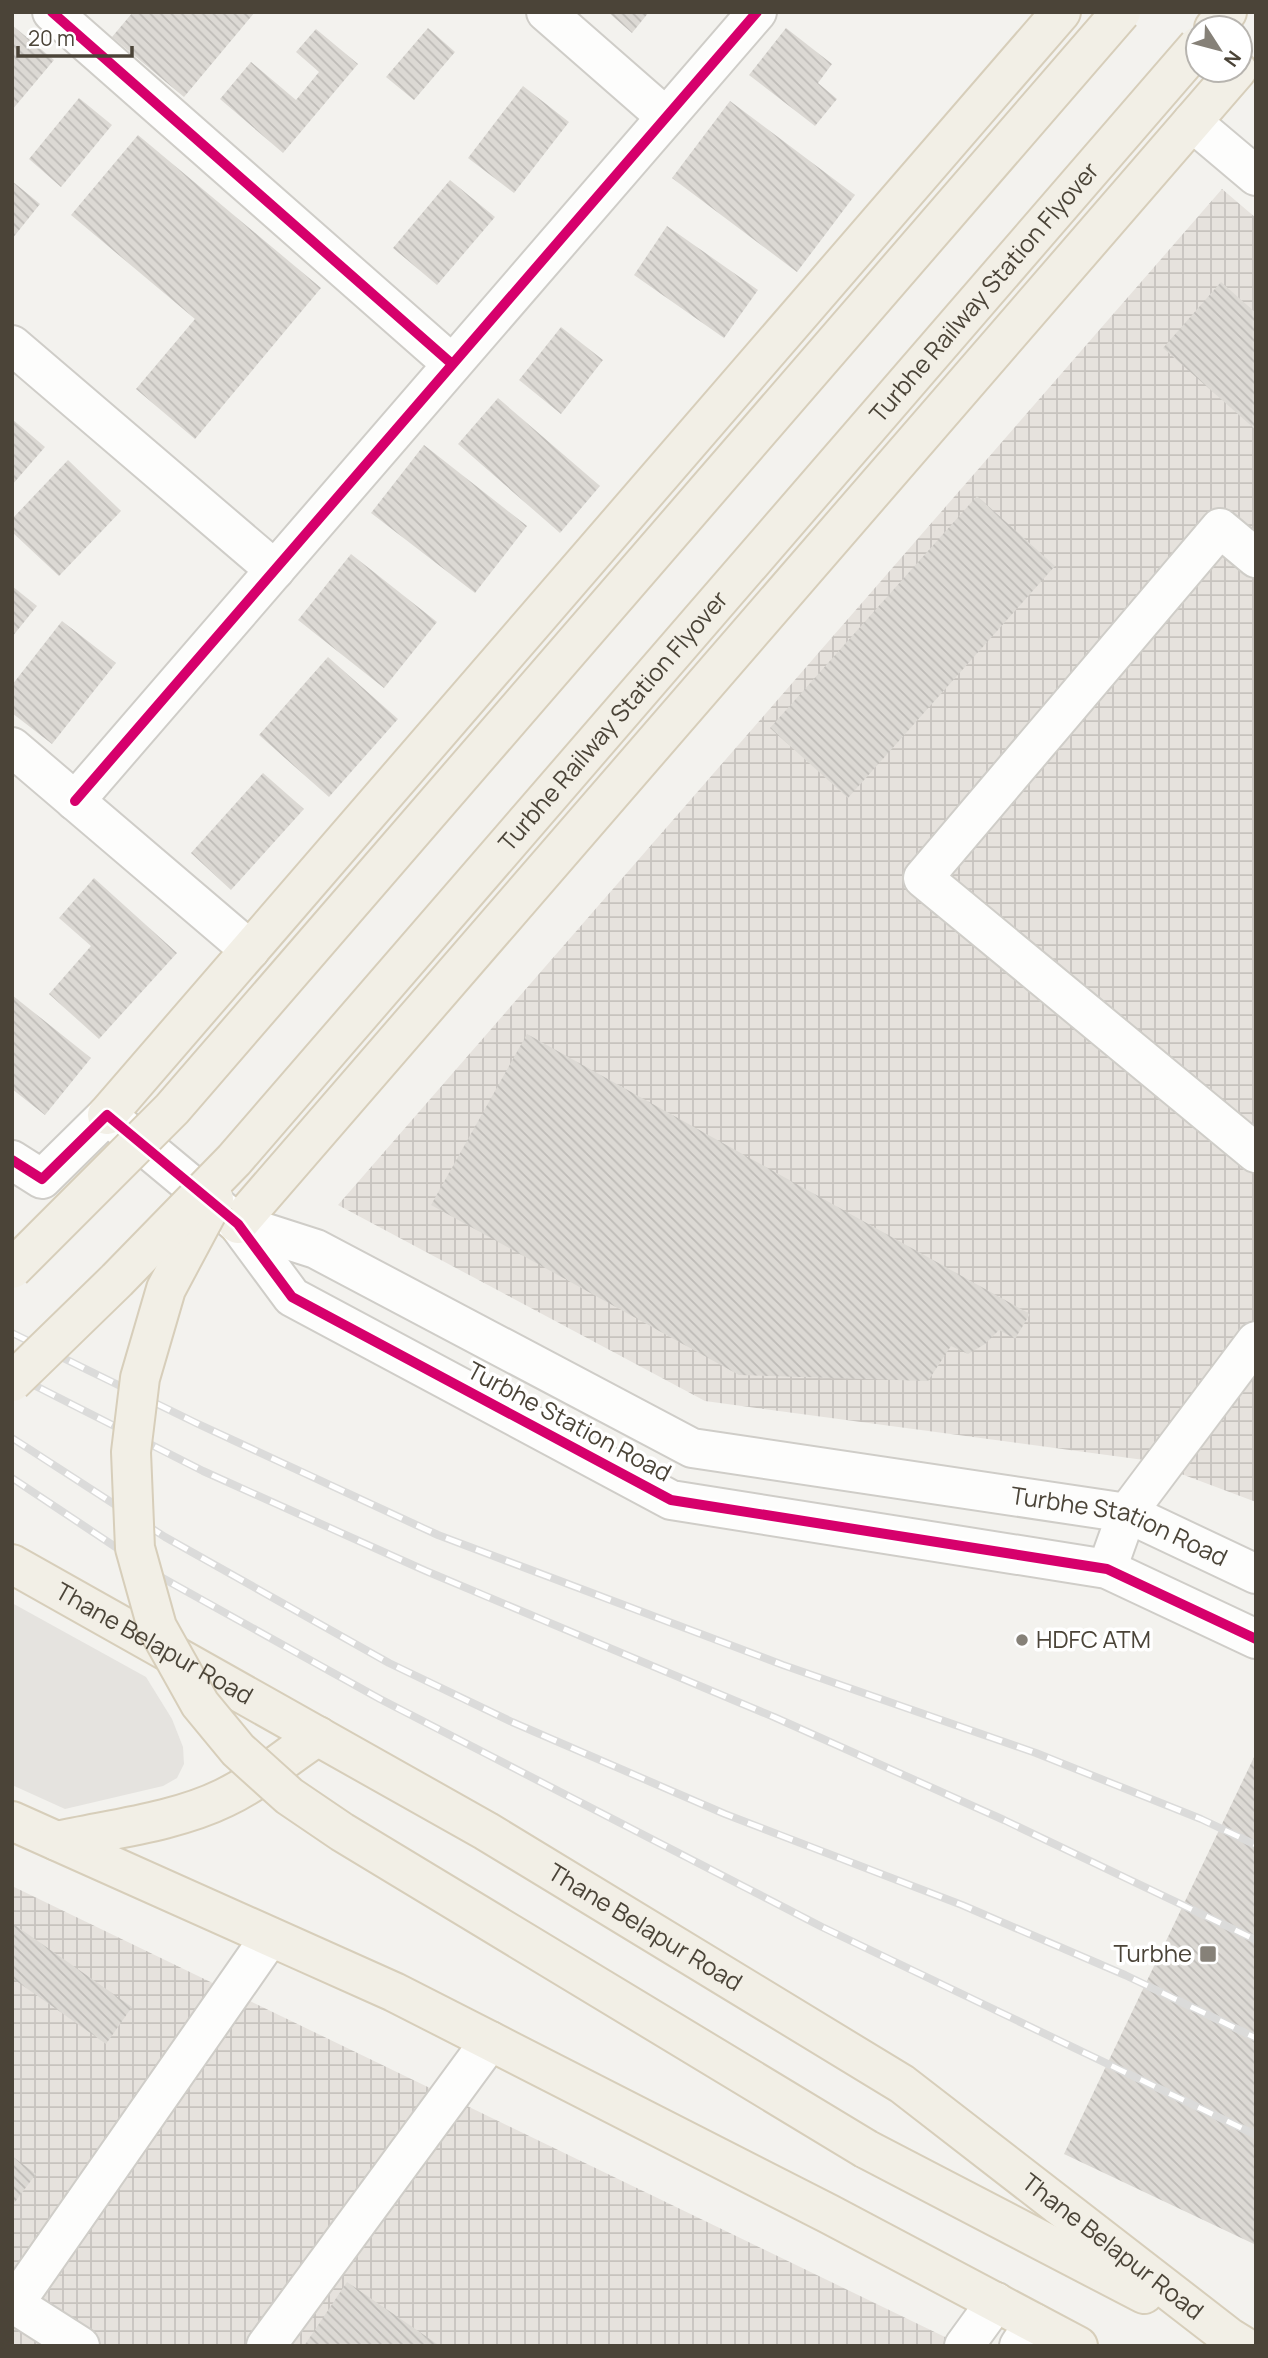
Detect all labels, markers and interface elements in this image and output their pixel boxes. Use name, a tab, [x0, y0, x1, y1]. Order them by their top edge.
scale bar	[18, 14, 131, 58]
north arrow	[1184, 14, 1254, 84]
text: 20 m	[28, 24, 75, 52]
text: N	[1218, 46, 1247, 72]
street label: Turbhe Railway Station Flyover	[861, 154, 1106, 429]
street label: Turbhe Railway Station Flyover	[490, 583, 735, 858]
street label: Turbhe Station Road	[462, 1353, 677, 1488]
street label: Turbhe Station Road	[1009, 1478, 1233, 1573]
street label: Thane Belapur Road	[50, 1574, 259, 1711]
place label: HDFC ATM	[1036, 1622, 1151, 1655]
marker: HDFC ATM	[1014, 1632, 1030, 1648]
street label: Thane Belapur Road	[542, 1855, 749, 1998]
place label: Turbhe	[1113, 1936, 1192, 1969]
marker: Turbhe	[1198, 1944, 1218, 1964]
street label: Thane Belapur Road	[1016, 2165, 1211, 2327]

